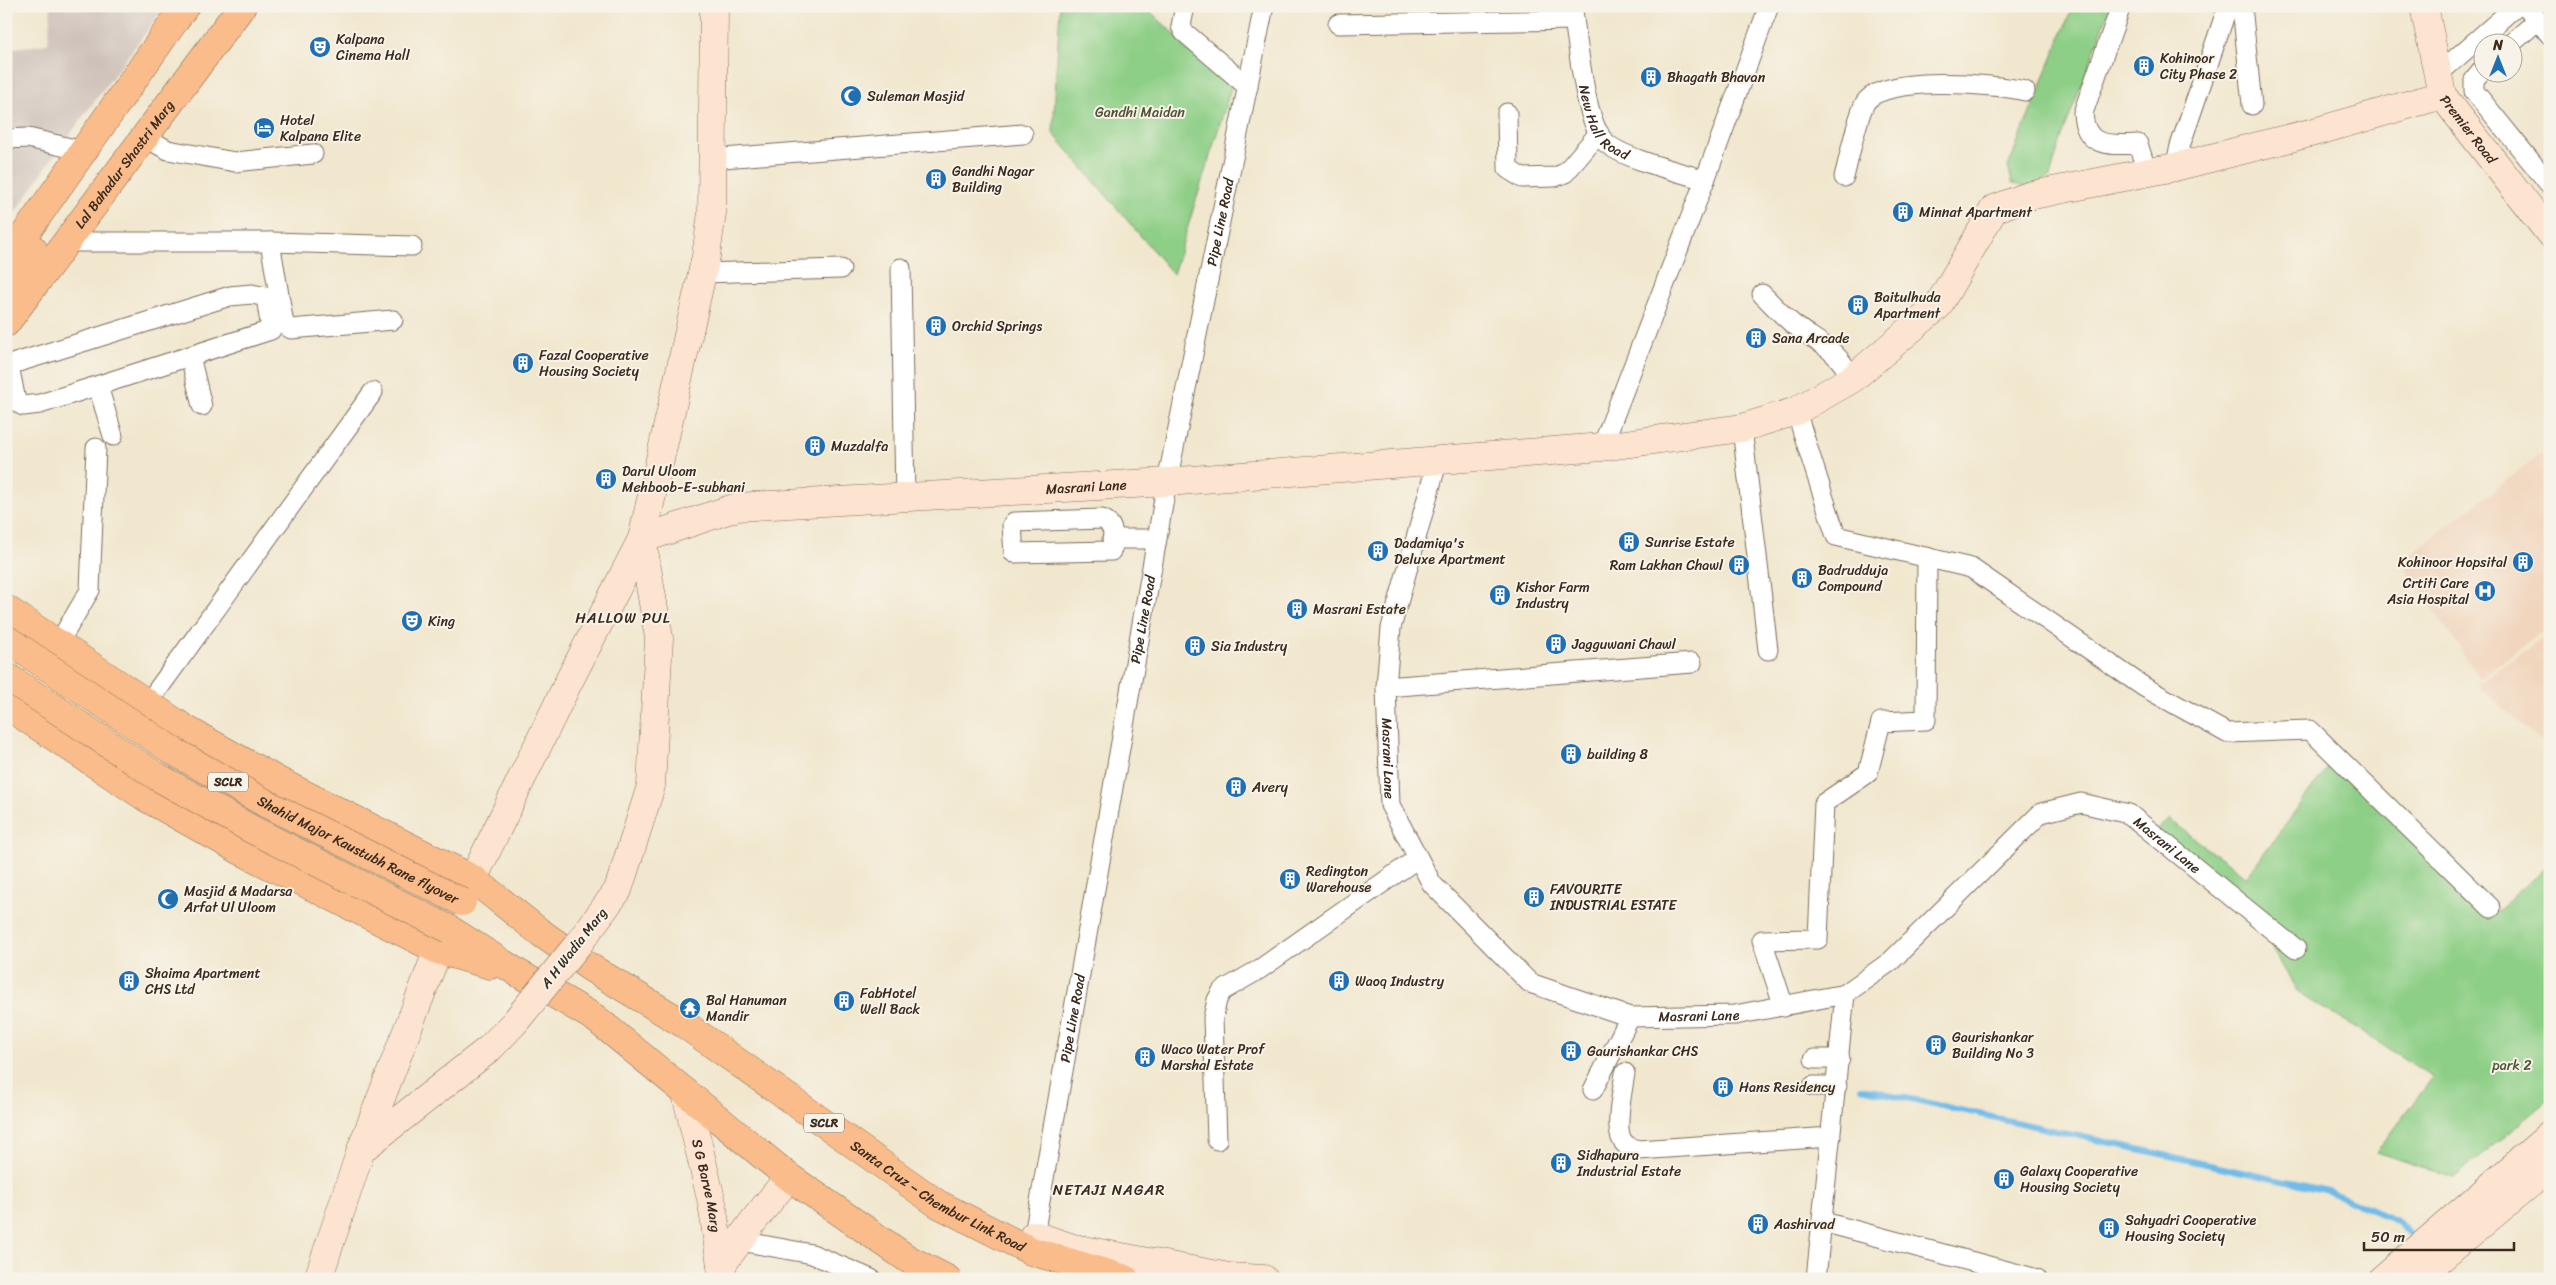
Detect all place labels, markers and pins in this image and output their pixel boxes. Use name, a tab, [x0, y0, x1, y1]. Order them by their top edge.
place label: Kalpana Cinema Hall	[336, 27, 411, 68]
theatre icon: Kalpana Cinema Hall	[308, 35, 332, 59]
place label: Kohinoor City Phase 2	[2160, 46, 2237, 87]
building icon: Kohinoor City Phase 2	[2132, 54, 2156, 78]
building icon: Bhagath Bhavan	[1639, 65, 1663, 89]
place label: Bhagath Bhavan	[1667, 65, 1766, 90]
mosque icon: Suleman Masjid	[839, 84, 863, 108]
place label: Suleman Masjid	[867, 84, 966, 109]
place label: Hotel Kalpana Elite	[280, 108, 361, 149]
hotel icon: Hotel Kalpana Elite	[252, 116, 276, 140]
place label: Gandhi Nagar Building	[952, 159, 1035, 200]
building icon: Gandhi Nagar Building	[924, 167, 948, 191]
building icon: Minnat Apartment	[1891, 200, 1915, 224]
place label: Minnat Apartment	[1919, 200, 2033, 225]
place label: Baitulhuda Apartment	[1873, 285, 1942, 326]
building icon: Baitulhuda Apartment	[1846, 293, 1870, 317]
building icon: Orchid Springs	[924, 314, 948, 338]
place label: Orchid Springs	[952, 314, 1042, 339]
building icon: Sana Arcade	[1744, 326, 1768, 350]
place label: Sana Arcade	[1772, 326, 1850, 351]
place label: Fazal Cooperative Housing Society	[539, 343, 649, 384]
building icon: Fazal Cooperative Housing Society	[511, 351, 535, 375]
building icon: Muzdalfa	[803, 434, 827, 458]
place label: Muzdalfa	[831, 434, 888, 459]
place label: Darul Uloom Mehboob-E-subhani	[622, 459, 746, 500]
building icon: Darul Uloom Mehboob-E-subhani	[594, 467, 618, 491]
building icon: Sunrise Estate	[1617, 530, 1641, 554]
place label: Sunrise Estate	[1645, 530, 1735, 555]
place label: Dadamiya's Deluxe Apartment	[1394, 531, 1506, 572]
building icon: Dadamiya's Deluxe Apartment	[1366, 539, 1390, 563]
place label: Kohinoor Hopsital	[2398, 550, 2508, 575]
building icon: Kohinoor Hopsital	[2511, 550, 2535, 574]
place label: Ram Lakhan Chawl	[1610, 553, 1724, 578]
building icon: Ram Lakhan Chawl	[1727, 553, 1751, 577]
place label: Badrudduja Compound	[1818, 558, 1888, 599]
building icon: Badrudduja Compound	[1790, 566, 1814, 590]
place label: Crtiti Care Asia Hospital	[2386, 571, 2470, 612]
place label: Kishor Farm Industry	[1515, 575, 1590, 616]
hospital icon: Crtiti Care Asia Hospital	[2473, 579, 2497, 603]
building icon: Kishor Farm Industry	[1488, 583, 1512, 607]
building icon: Masrani Estate	[1285, 597, 1309, 621]
place label: Masrani Estate	[1313, 597, 1406, 622]
theatre icon: King	[400, 609, 424, 633]
place label: King	[428, 609, 455, 634]
building icon: Jagguwani Chawl	[1544, 632, 1568, 656]
place label: Jagguwani Chawl	[1571, 632, 1677, 657]
building icon: Sia Industry	[1183, 634, 1207, 658]
place label: Sia Industry	[1211, 634, 1288, 659]
building icon: building 8	[1559, 742, 1583, 766]
place label: building 8	[1587, 742, 1649, 767]
building icon: Avery	[1224, 775, 1248, 799]
place label: Avery	[1251, 775, 1289, 800]
place label: Redington Warehouse	[1306, 859, 1371, 900]
building icon: Redington Warehouse	[1278, 867, 1302, 891]
place label: FAVOURITE INDUSTRIAL ESTATE	[1549, 877, 1677, 918]
place label: Masjid & Madarsa Arfat Ul Uloom	[183, 879, 293, 920]
building icon: FAVOURITE INDUSTRIAL ESTATE	[1522, 885, 1546, 909]
mosque icon: Masjid & Madarsa Arfat Ul Uloom	[156, 887, 180, 911]
place label: Shaima Apartment CHS Ltd	[145, 961, 261, 1002]
building icon: Shaima Apartment CHS Ltd	[117, 969, 141, 993]
building icon: Waoq Industry	[1327, 969, 1351, 993]
place label: Waoq Industry	[1355, 969, 1445, 994]
place label: FabHotel Well Back	[860, 981, 921, 1022]
place label: Bal Hanuman Mandir	[706, 988, 787, 1029]
building icon: FabHotel Well Back	[832, 989, 856, 1013]
temple icon: Bal Hanuman Mandir	[678, 996, 702, 1020]
place label: Gaurishankar Building No 3	[1952, 1025, 2035, 1066]
building icon: Gaurishankar Building No 3	[1924, 1033, 1948, 1057]
place label: Waco Water Prof Marshal Estate	[1161, 1037, 1266, 1078]
building icon: Gaurishankar CHS	[1559, 1039, 1583, 1063]
place label: Gaurishankar CHS	[1587, 1039, 1699, 1064]
building icon: Waco Water Prof Marshal Estate	[1133, 1045, 1157, 1069]
building icon: Hans Residency	[1711, 1075, 1735, 1099]
place label: Hans Residency	[1739, 1075, 1836, 1100]
place label: Sidhapura Industrial Estate	[1576, 1143, 1681, 1184]
building icon: Sidhapura Industrial Estate	[1549, 1151, 1573, 1175]
place label: Galaxy Cooperative Housing Society	[2020, 1159, 2138, 1200]
building icon: Galaxy Cooperative Housing Society	[1992, 1167, 2016, 1191]
place label: Sahyadri Cooperative Housing Society	[2125, 1208, 2256, 1249]
building icon: Aashirvad	[1746, 1212, 1770, 1236]
place label: Aashirvad	[1773, 1212, 1836, 1237]
building icon: Sahyadri Cooperative Housing Society	[2097, 1216, 2121, 1240]

